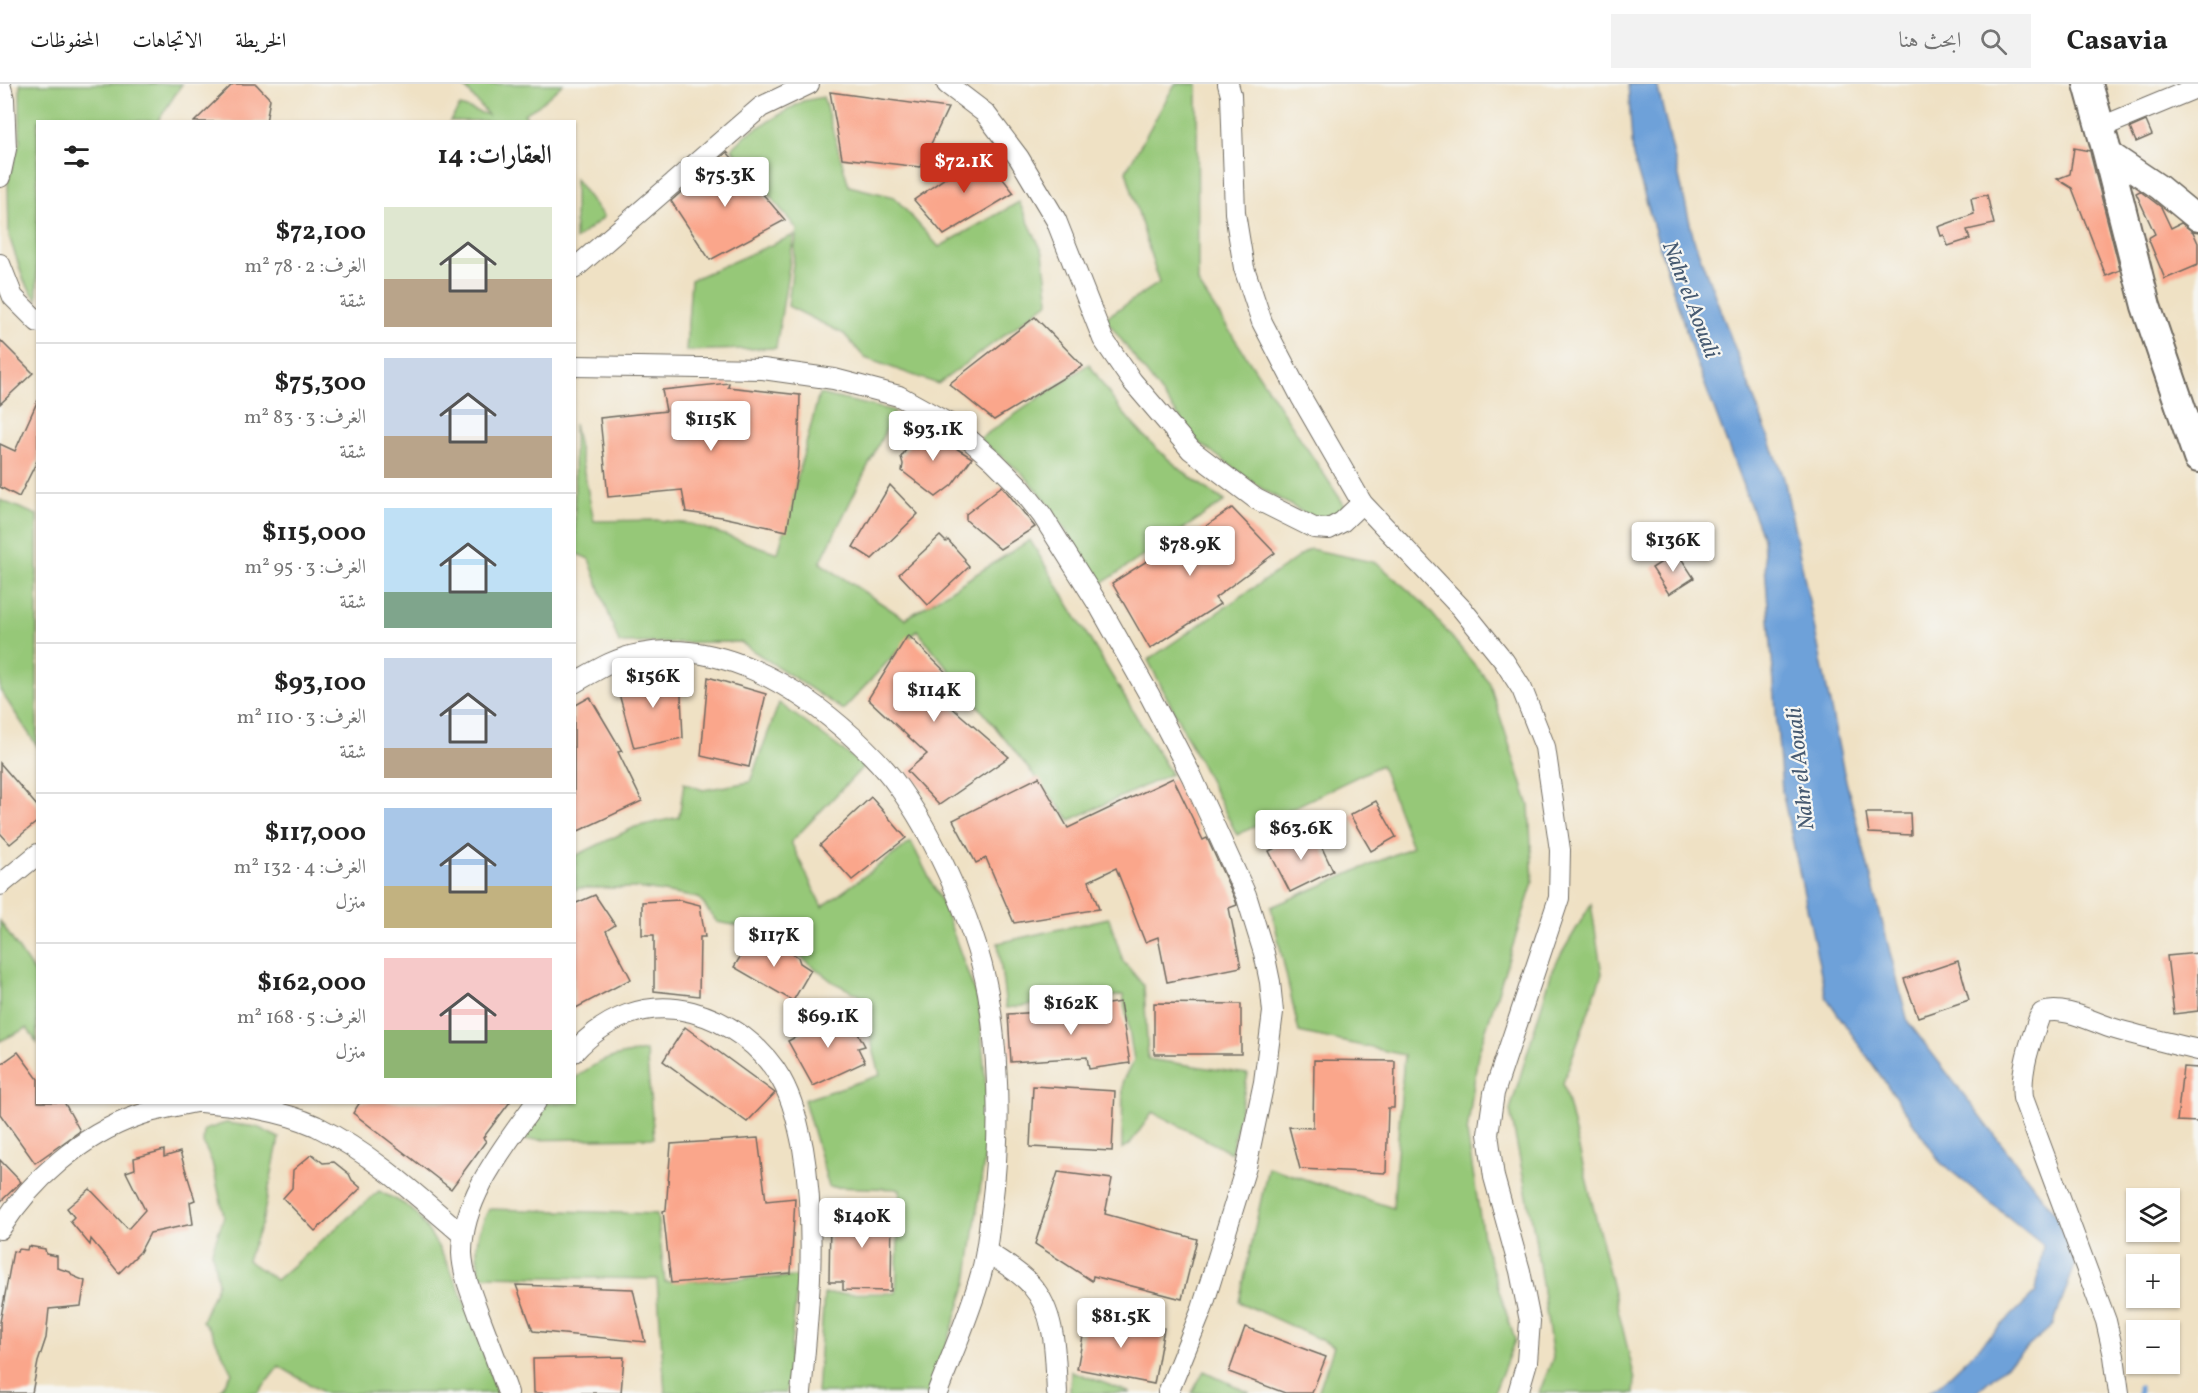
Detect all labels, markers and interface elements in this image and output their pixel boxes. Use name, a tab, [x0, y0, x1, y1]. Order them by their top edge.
search box	[1611, 14, 2031, 68]
text: Casavia	[2067, 22, 2168, 61]
icon: search	[1977, 25, 2010, 58]
text: ابحث هنا	[1898, 26, 1962, 57]
text: المحفوظات	[30, 27, 99, 56]
text: الاتجاهات	[132, 27, 202, 56]
text: الخريطة	[235, 27, 286, 56]
text: العقارات: 14	[438, 138, 552, 174]
icon: filters	[60, 140, 93, 173]
pin: $72.1K	[915, 143, 1013, 194]
text: $72.1K	[934, 148, 994, 176]
pin: $75.3K	[676, 157, 774, 208]
text: $75.3K	[695, 162, 755, 190]
text: $72,100	[276, 214, 366, 250]
icon: home	[432, 231, 504, 303]
water label: Nahr el Aouali	[1653, 237, 1726, 363]
text: الغرف: 2 · 78 m²	[245, 253, 366, 281]
text: شقة	[340, 288, 366, 316]
text: $75,300	[274, 365, 366, 401]
icon: home	[432, 382, 504, 454]
pin: $115K	[669, 401, 753, 452]
text: الغرف: 3 · 83 m²	[244, 404, 366, 432]
text: $115K	[685, 406, 737, 434]
pin: $93.1K	[884, 411, 982, 462]
text: $93.1K	[903, 416, 963, 444]
text: شقة	[340, 439, 366, 467]
text: $115,000	[262, 515, 366, 551]
pin: $136K	[1631, 522, 1715, 573]
pin: $78.9K	[1141, 526, 1239, 577]
text: $136K	[1646, 527, 1700, 555]
text: $78.9K	[1159, 531, 1221, 559]
icon: home	[432, 532, 504, 604]
text: الغرف: 3 · 95 m²	[244, 554, 366, 582]
text: شقة	[340, 589, 366, 617]
pin: $156K	[611, 658, 695, 709]
text: $156K	[626, 663, 680, 691]
text: $93,100	[274, 665, 366, 701]
pin: $114K	[892, 672, 976, 723]
text: $114K	[907, 677, 961, 705]
icon: home	[432, 682, 504, 754]
text: الغرف: 3 · 110 m²	[237, 704, 366, 732]
water label: Nahr el Aouali	[1780, 705, 1823, 831]
text: شقة	[340, 739, 366, 767]
pin: $63.6K	[1252, 810, 1350, 861]
text: $117,000	[265, 815, 366, 851]
text: $63.6K	[1269, 815, 1333, 843]
icon: home	[432, 832, 504, 904]
text: الغرف: 4 · 132 m²	[234, 854, 366, 882]
text: منزل	[335, 889, 366, 917]
pin: $117K	[732, 917, 816, 968]
text: $117K	[748, 922, 800, 950]
text: $162,000	[257, 965, 366, 1001]
icon: home	[432, 982, 504, 1054]
pin: $162K	[1029, 985, 1113, 1036]
text: $162K	[1043, 990, 1099, 1018]
pin: $69.1K	[779, 998, 877, 1049]
text: $69.1K	[797, 1003, 859, 1031]
text: الغرف: 5 · 168 m²	[237, 1004, 366, 1032]
text: منزل	[335, 1039, 366, 1067]
map controls	[2126, 1188, 2180, 1374]
button: layers	[2126, 1188, 2180, 1242]
pin: $140K	[820, 1198, 904, 1249]
text: $140K	[833, 1203, 891, 1231]
button: +	[2126, 1254, 2180, 1308]
pin: $81.5K	[1072, 1298, 1170, 1349]
text: $81.5K	[1091, 1303, 1151, 1331]
button: −	[2126, 1320, 2180, 1374]

